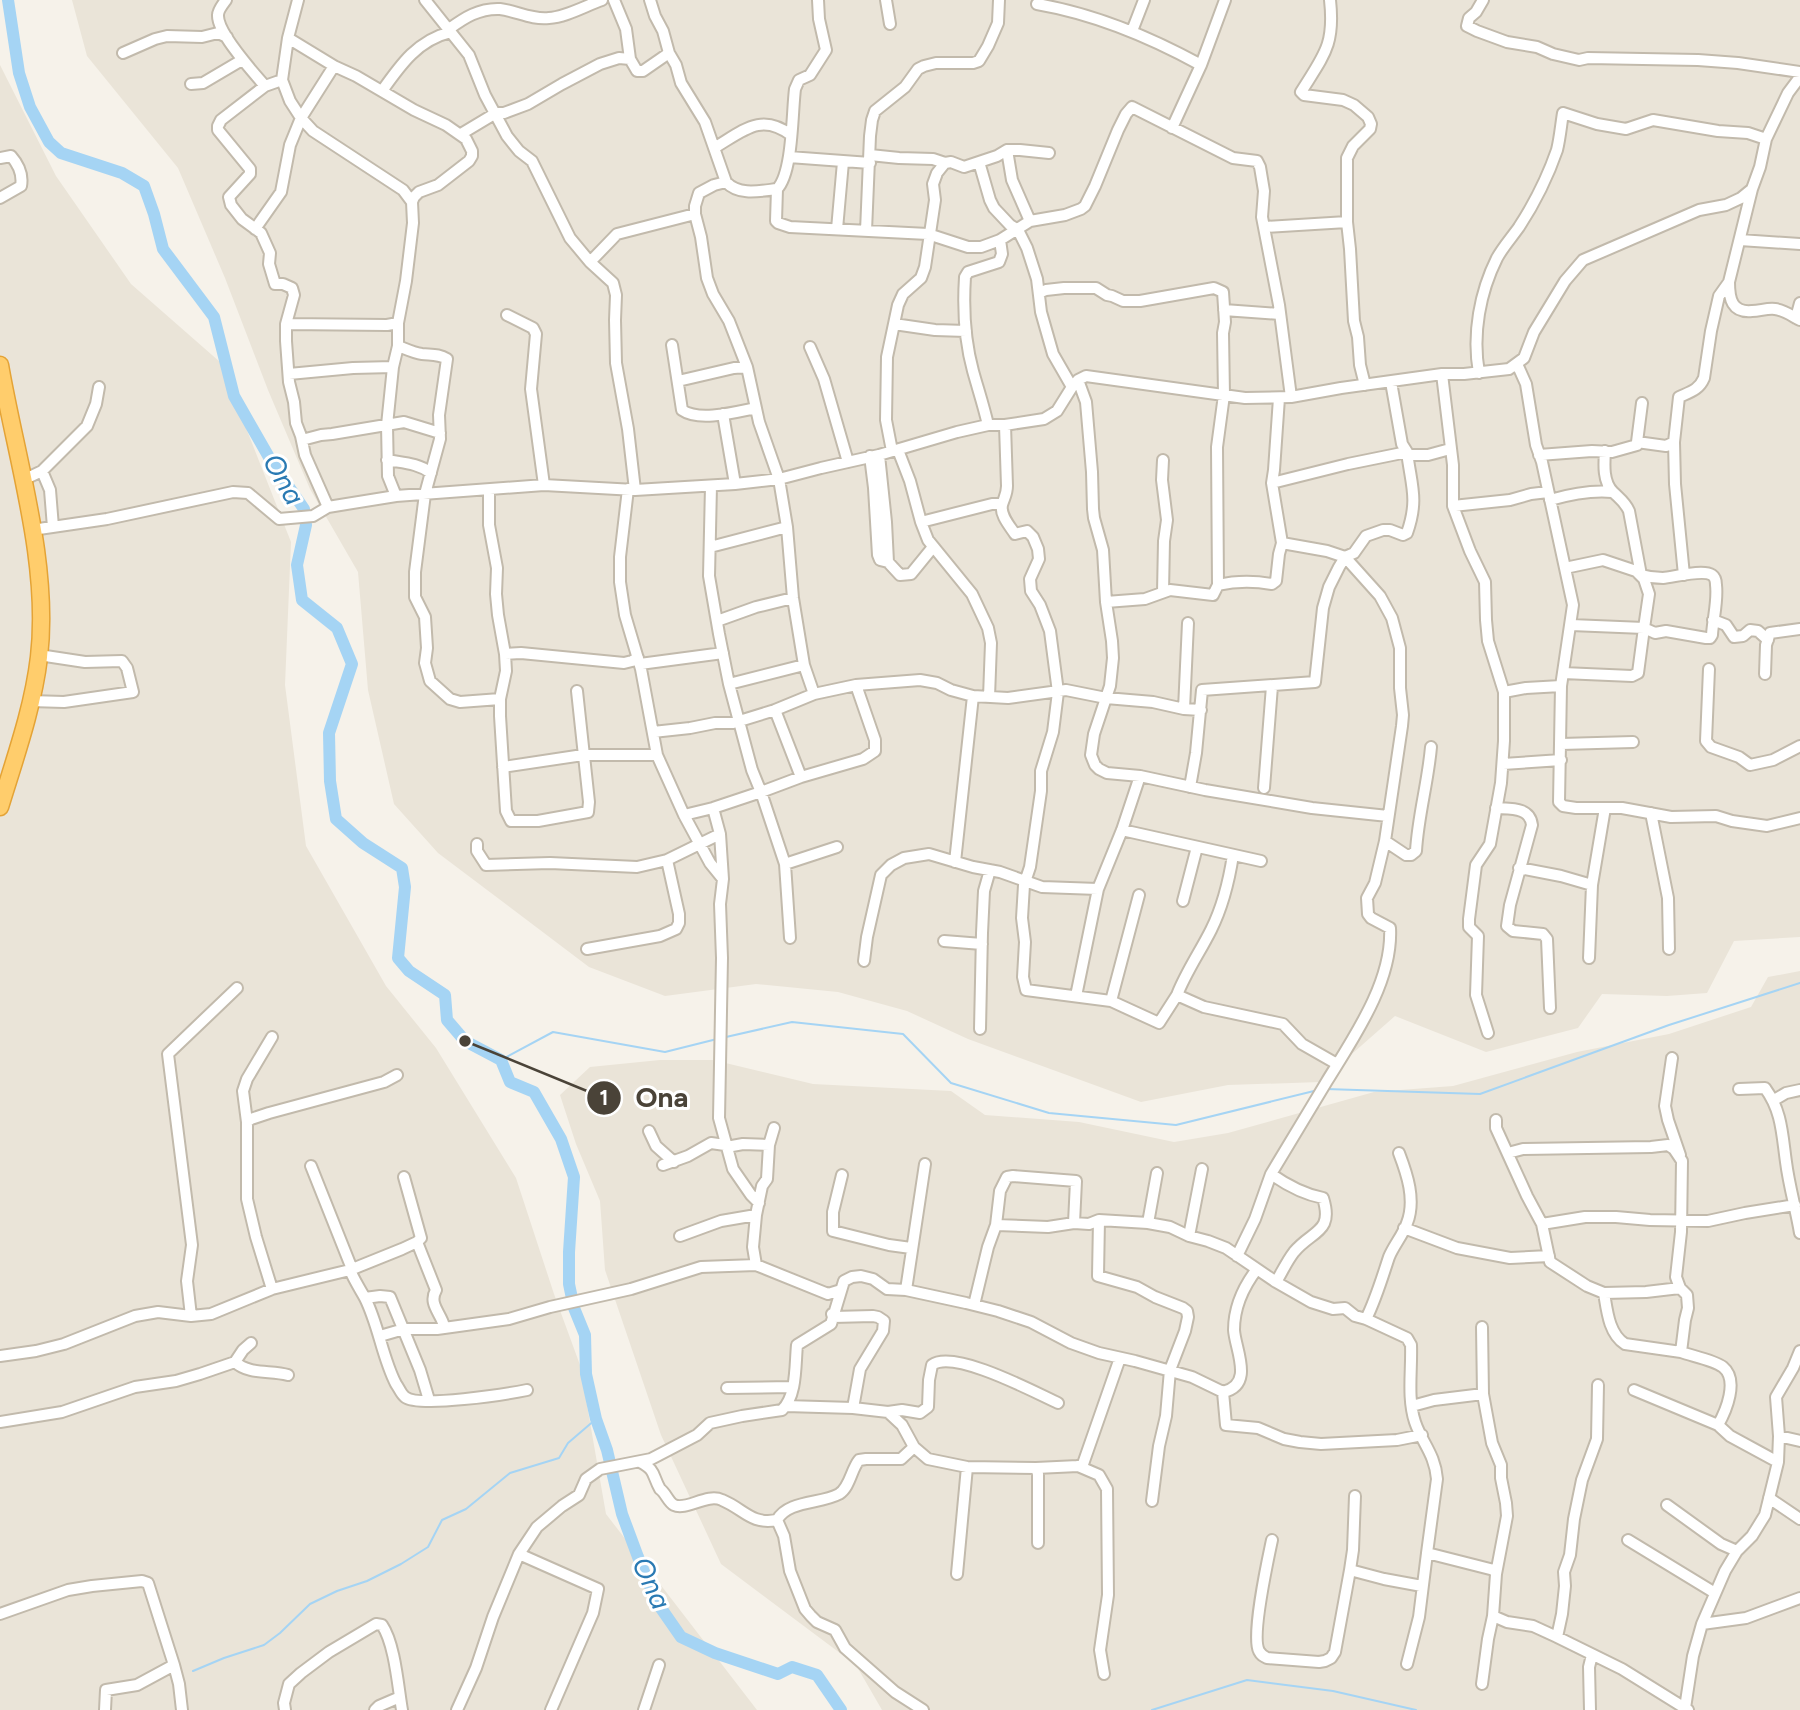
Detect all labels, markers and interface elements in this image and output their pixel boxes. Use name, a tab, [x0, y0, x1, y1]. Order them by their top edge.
water label: Ona	[256, 447, 312, 511]
callout: Ona	[586, 1073, 702, 1122]
text: Ona	[636, 1080, 688, 1114]
text: 1	[600, 1085, 608, 1110]
water label: Ona	[625, 1551, 679, 1615]

